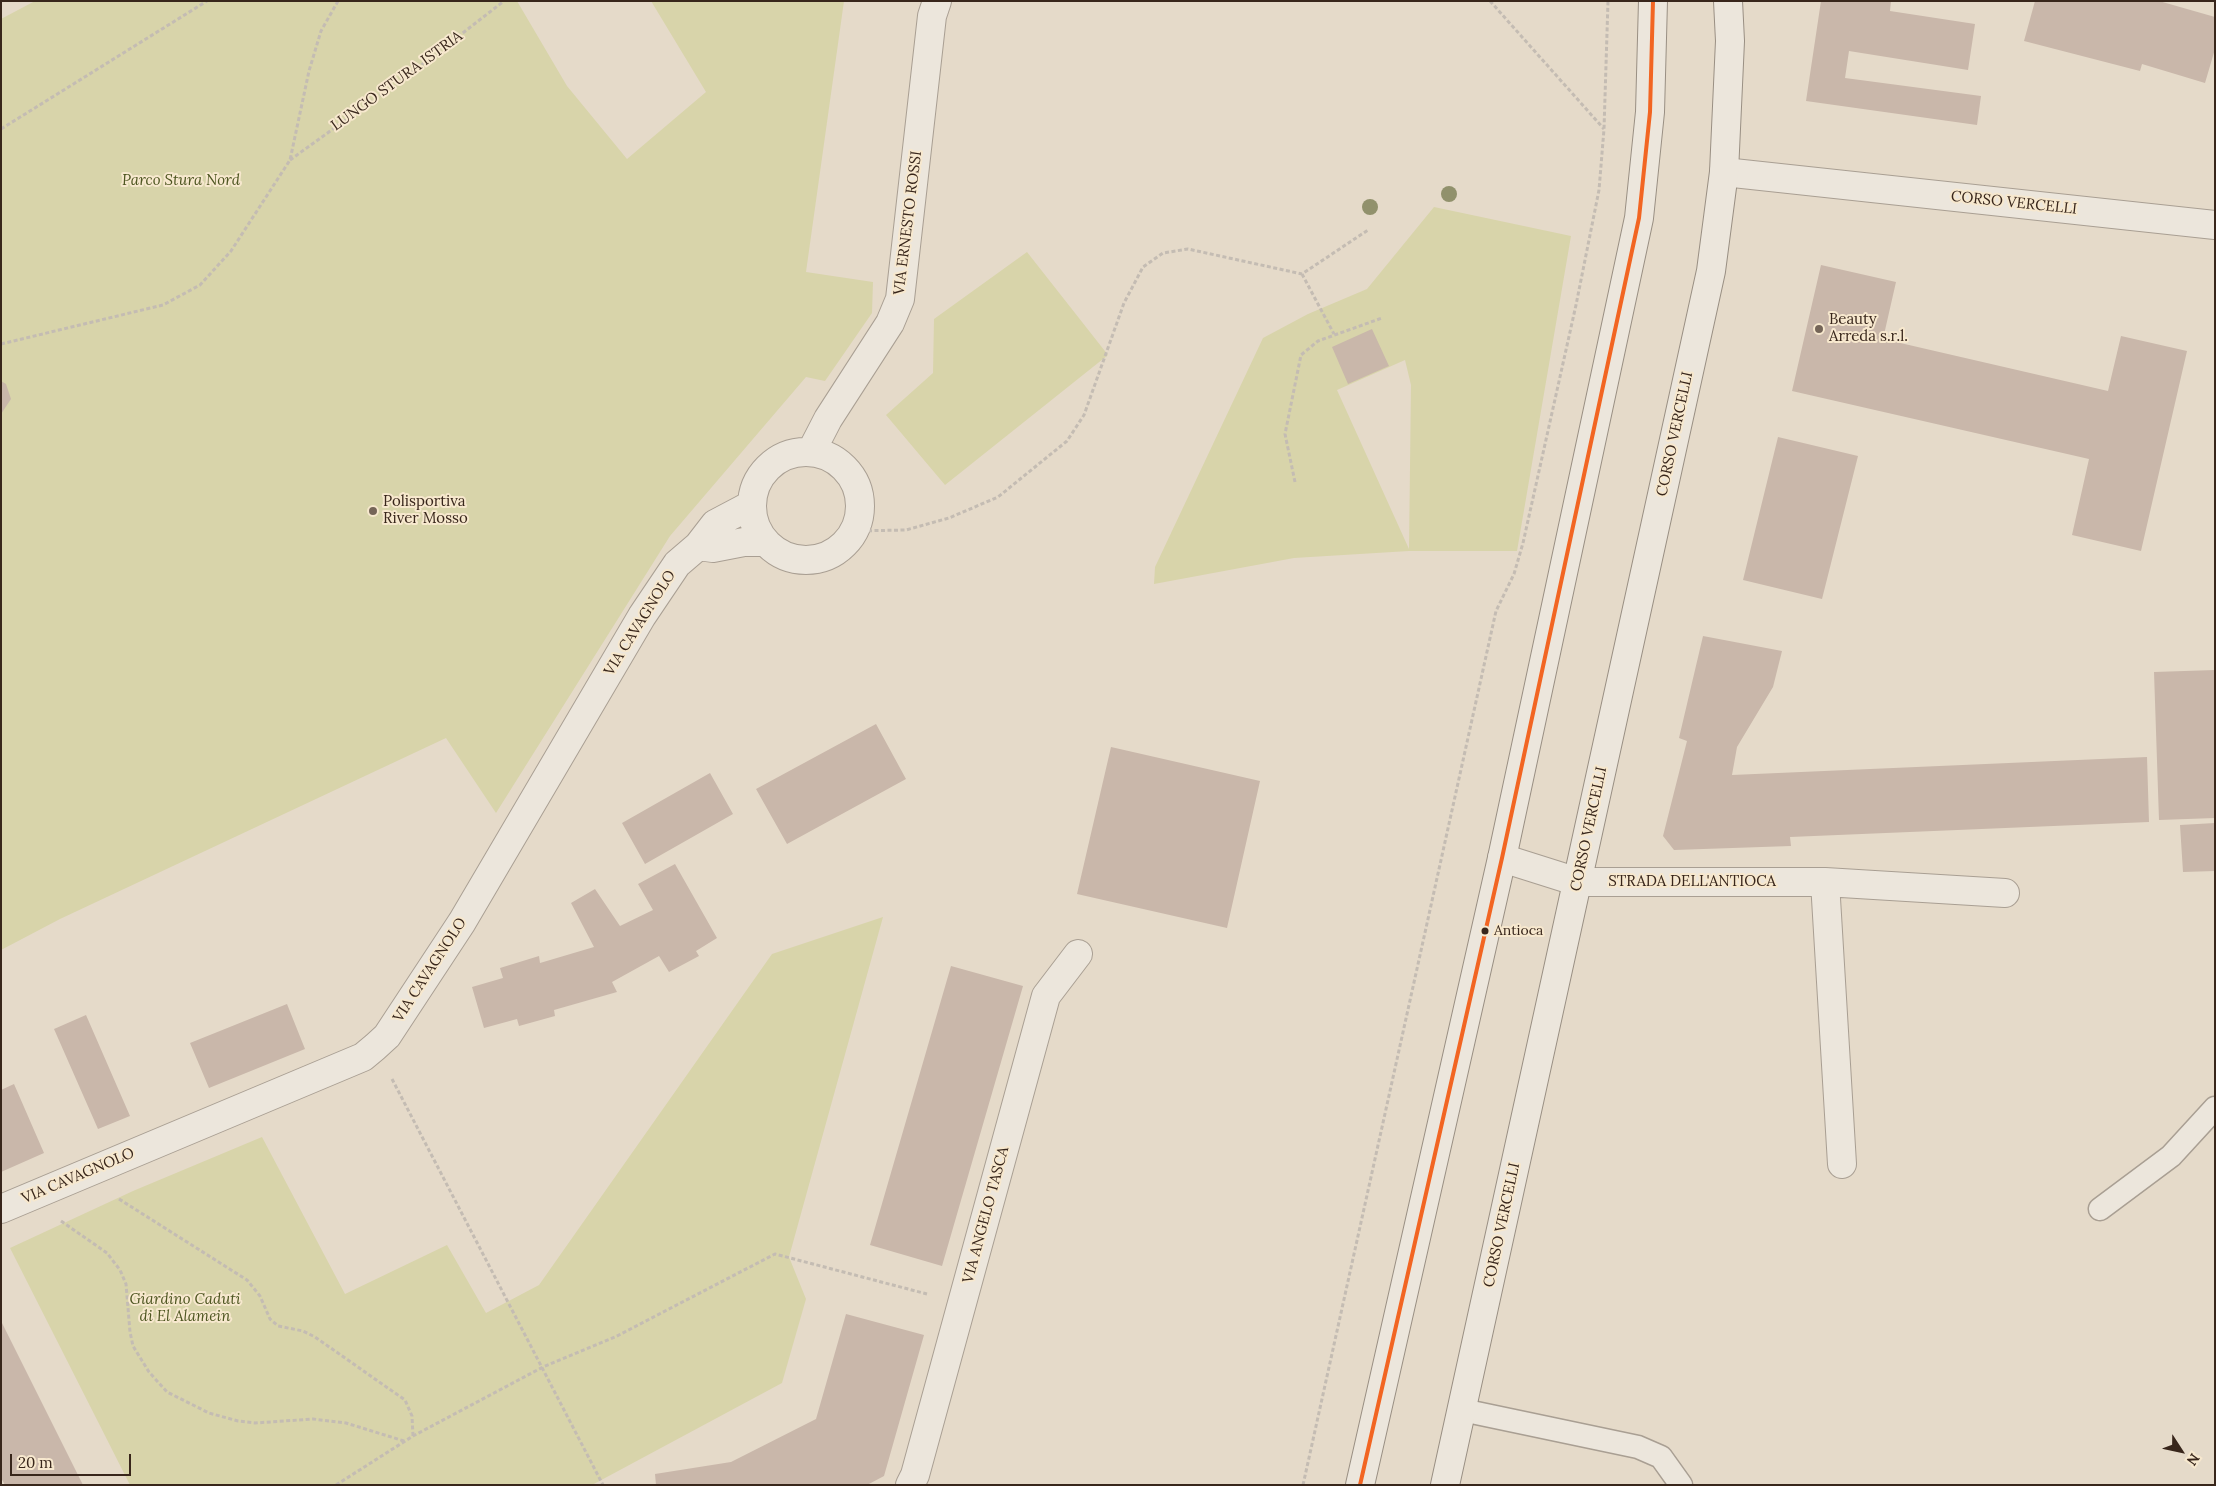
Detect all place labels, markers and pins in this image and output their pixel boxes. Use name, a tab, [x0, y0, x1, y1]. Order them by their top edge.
place label: Beauty Arreda s.r.l.	[1829, 311, 1908, 346]
marker: Beauty Arreda s.r.l.	[1813, 323, 1825, 335]
place label: Polisportiva River Mosso	[383, 493, 468, 528]
marker: Polisportiva River Mosso	[367, 505, 379, 517]
place label: Antioca	[1494, 923, 1543, 939]
marker: Antioca	[1480, 926, 1490, 936]

